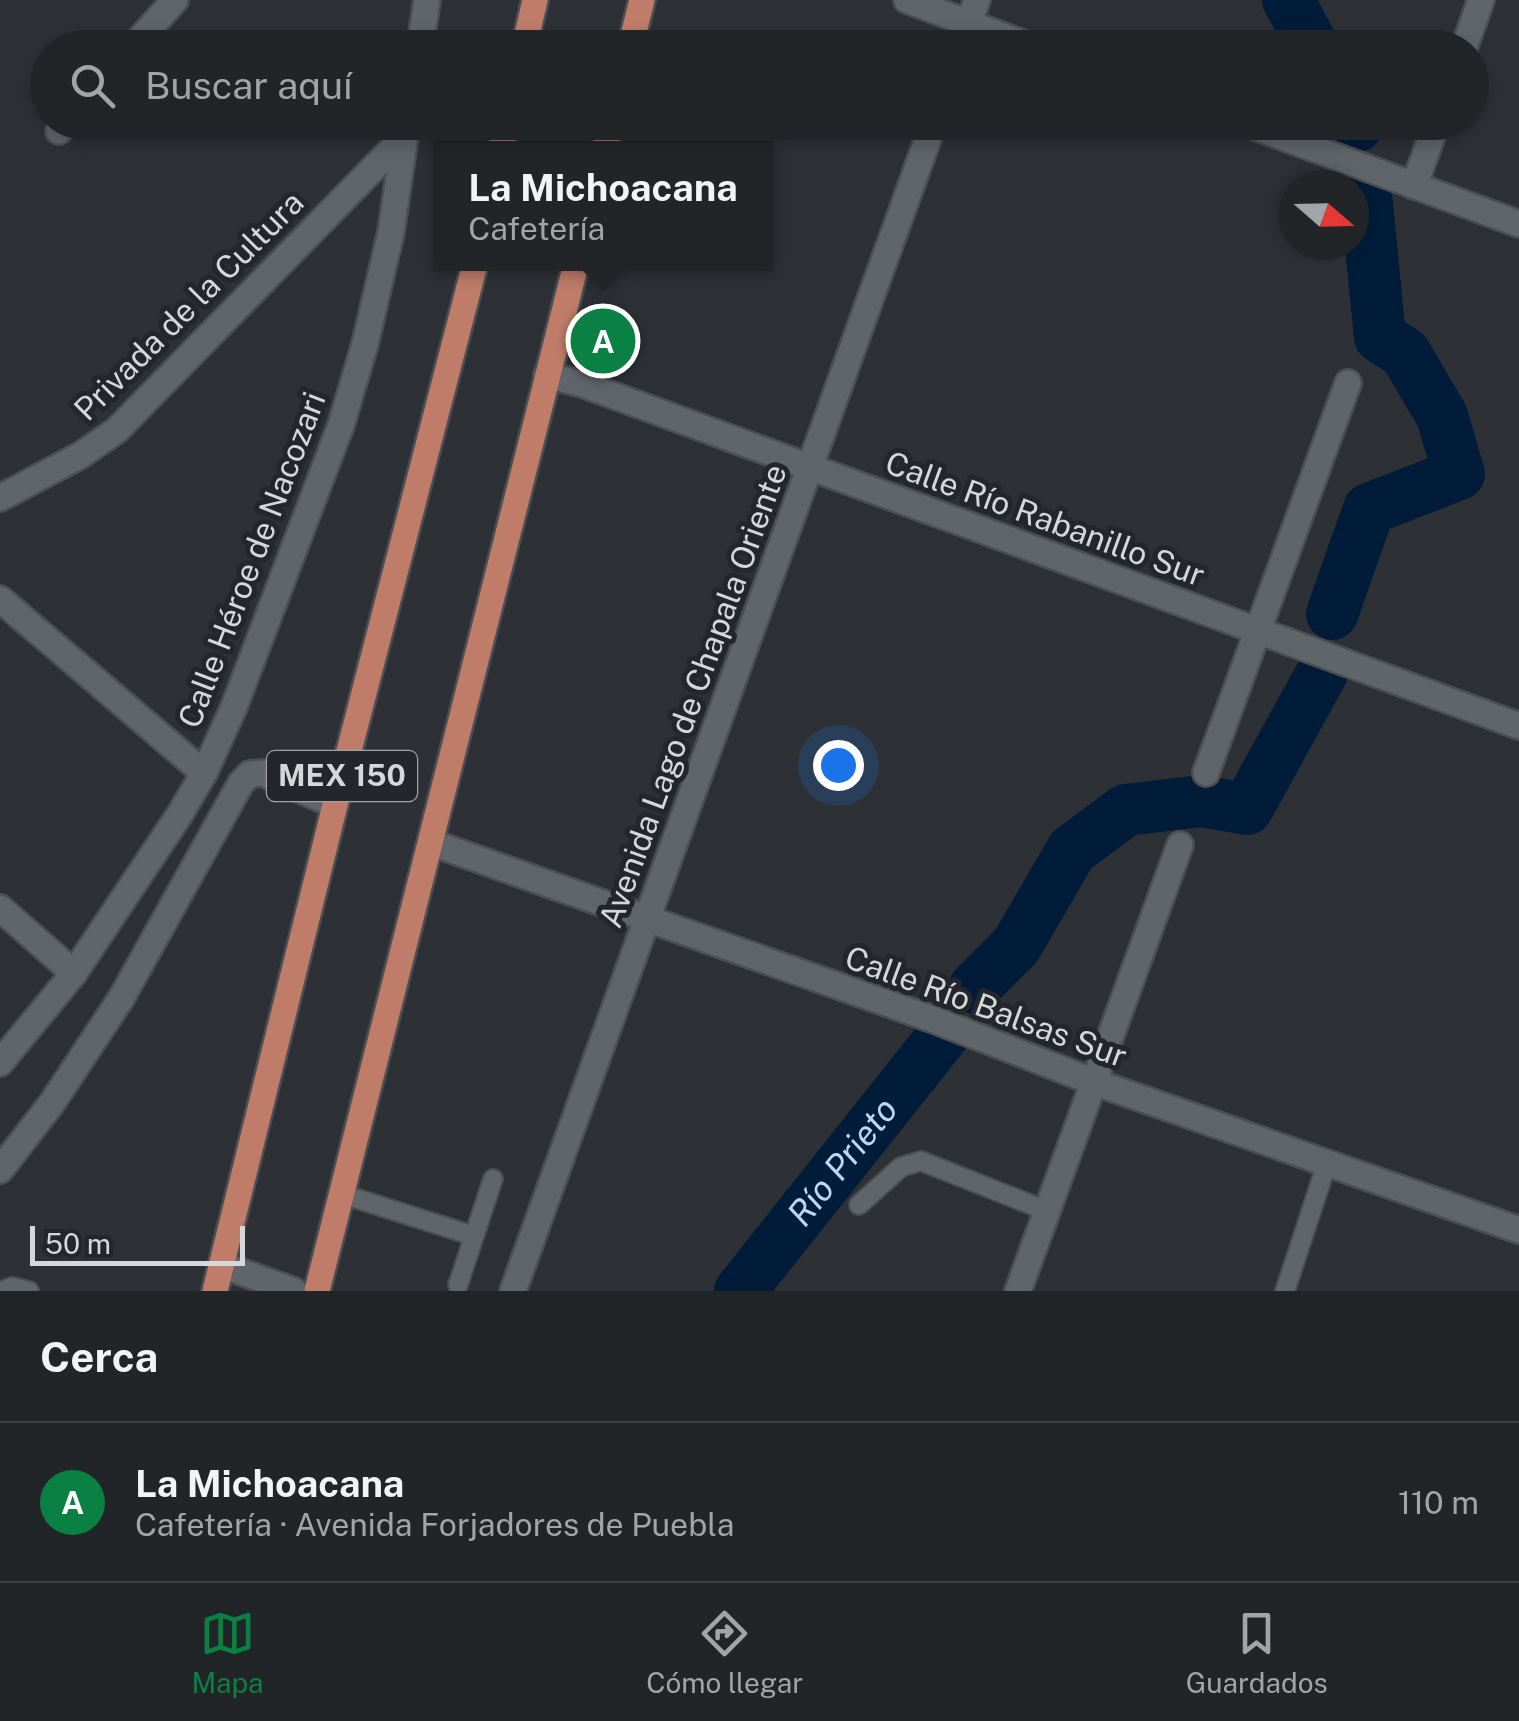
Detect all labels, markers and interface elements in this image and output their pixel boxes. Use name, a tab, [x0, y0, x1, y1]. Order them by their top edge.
search box	[30, 30, 1489, 140]
icon: search	[65, 58, 120, 113]
text: Buscar aquí	[145, 63, 352, 108]
popup	[433, 141, 773, 271]
text: La Michoacana	[468, 165, 738, 210]
north arrow	[1279, 170, 1369, 260]
street label: Privada de la Cultura	[67, 184, 311, 428]
text: Cafetería	[468, 210, 605, 247]
pin: A	[570, 304, 636, 378]
street label: Calle Héroe de Nacozari	[170, 387, 333, 733]
street label: Calle Río Rabanillo Sur	[881, 444, 1210, 594]
street label: Avenida Lago de Chapala Oriente	[591, 459, 794, 932]
your location	[813, 740, 864, 791]
road number: MEX 150	[267, 751, 417, 801]
street label: Calle Río Balsas Sur	[840, 938, 1132, 1075]
water label: Río Prieto	[779, 1089, 906, 1234]
scale bar	[30, 1221, 245, 1266]
text: 50 m	[45, 1227, 111, 1260]
text: Cerca	[40, 1332, 158, 1381]
text: La Michoacana	[135, 1461, 404, 1506]
text: A	[61, 1484, 84, 1521]
text: 110 m	[1398, 1484, 1479, 1521]
text: Cafetería · Avenida Forjadores de Puebla	[135, 1506, 735, 1543]
tab: Mapa	[191, 1606, 264, 1699]
tab: Cómo llegar	[646, 1606, 803, 1699]
tab: Guardados	[1186, 1606, 1328, 1699]

